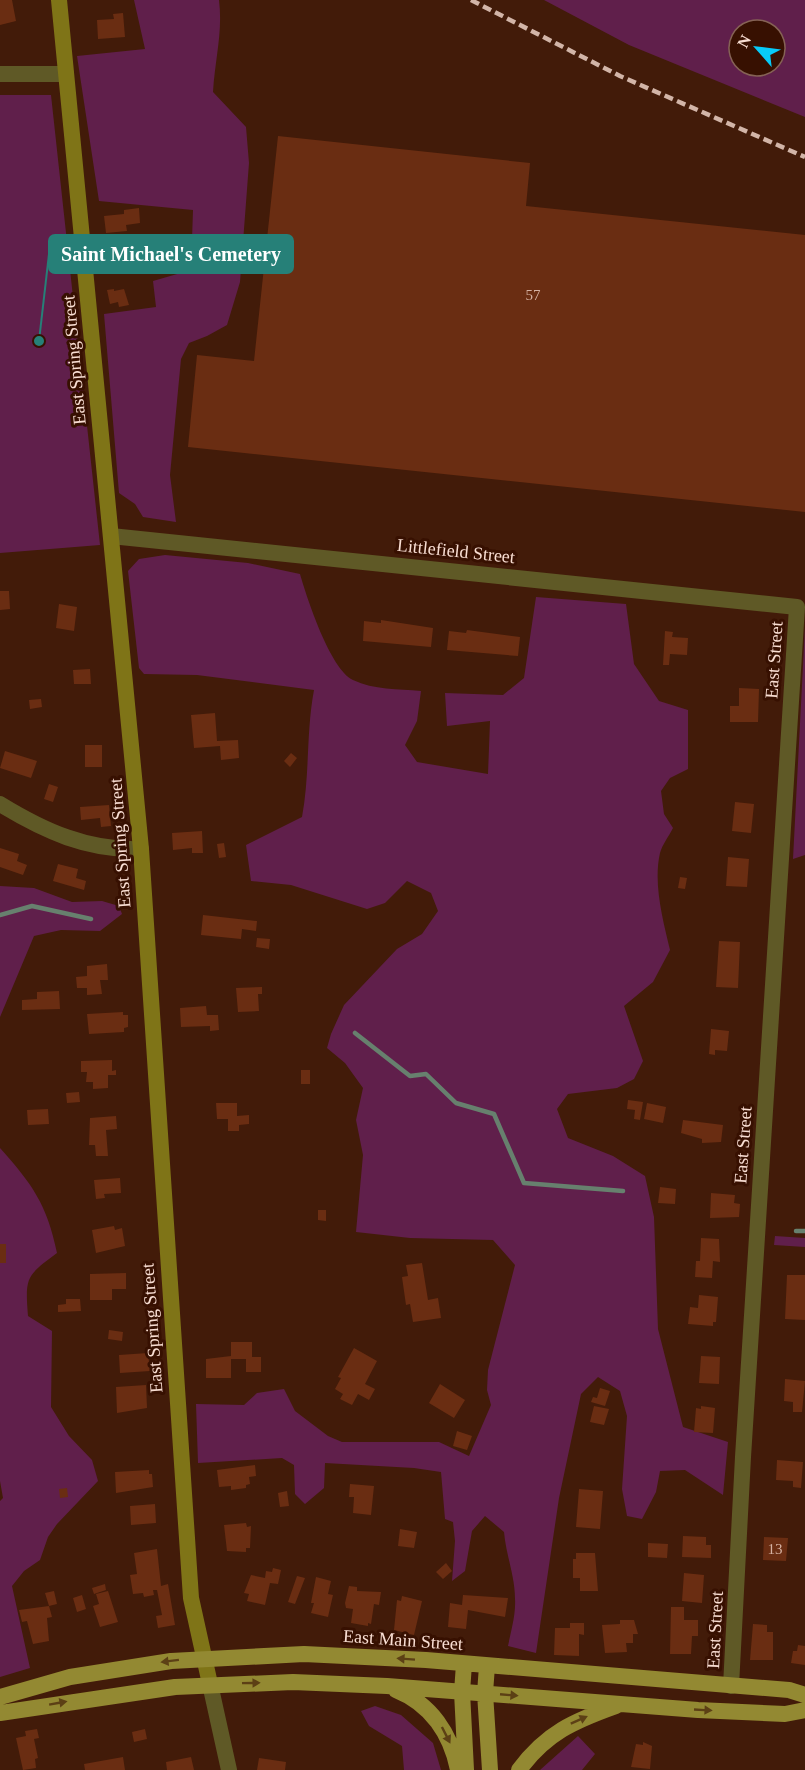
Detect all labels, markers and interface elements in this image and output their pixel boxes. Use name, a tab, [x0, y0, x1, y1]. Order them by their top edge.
north arrow	[727, 18, 787, 78]
text: N	[734, 32, 755, 50]
callout: Saint Michael's Cemetery	[49, 235, 293, 273]
text: Saint Michael's Cemetery	[61, 243, 281, 266]
house number: 57	[526, 287, 541, 303]
street label: East Spring Street	[58, 294, 90, 426]
street label: Littlefield Street	[396, 535, 516, 567]
street label: East Street	[761, 621, 787, 699]
street label: East Spring Street	[105, 777, 135, 909]
street label: East Street	[730, 1106, 756, 1184]
street label: East Spring Street	[137, 1262, 167, 1394]
house number: 13	[768, 1541, 783, 1557]
street label: East Street	[703, 1591, 727, 1669]
street label: East Main Street	[342, 1626, 464, 1654]
one-way arrow	[397, 1654, 416, 1663]
one-way arrow	[160, 1657, 179, 1666]
one-way arrow	[242, 1678, 261, 1688]
one-way arrow	[499, 1690, 518, 1700]
one-way arrow	[48, 1698, 67, 1707]
one-way arrow	[694, 1706, 713, 1715]
one-way arrow	[570, 1715, 588, 1725]
one-way arrow	[441, 1727, 451, 1744]

